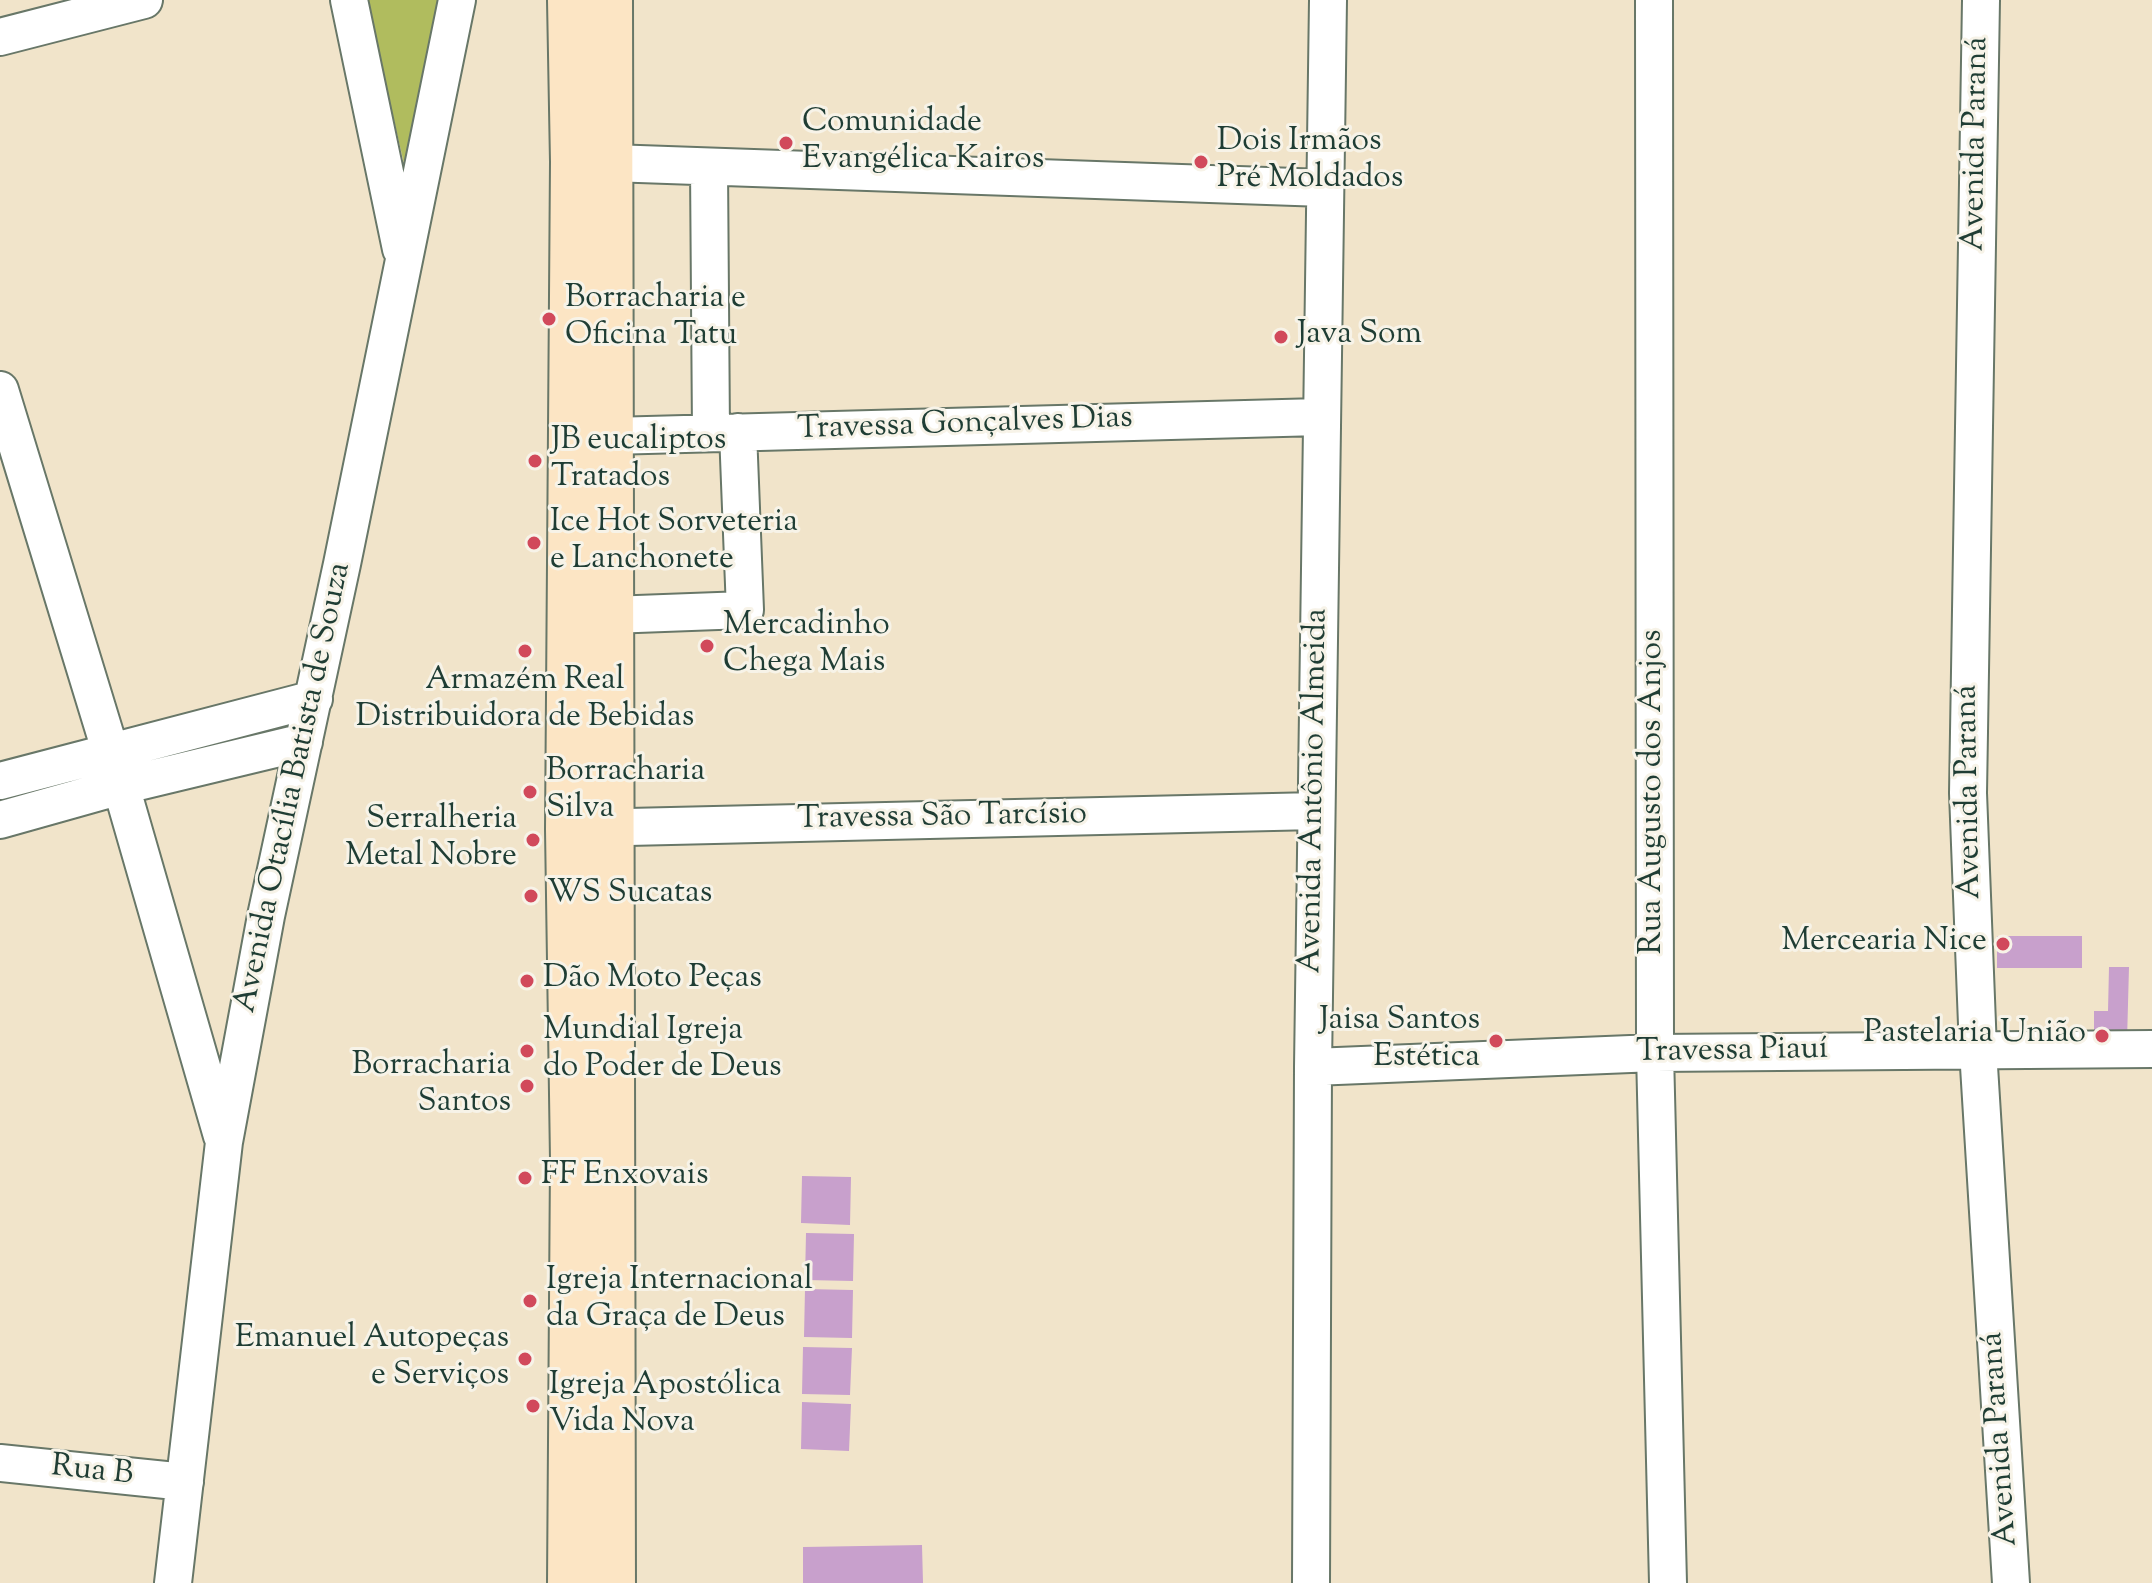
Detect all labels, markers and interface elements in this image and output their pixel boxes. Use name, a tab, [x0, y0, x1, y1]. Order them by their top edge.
street label: Avenida Paraná	[1957, 36, 1999, 252]
place label: Comunidade Evangélica Kairos	[802, 106, 1044, 181]
place label: Dois Irmãos Pré Moldados	[1217, 125, 1403, 200]
marker: Comunidade Evangélica Kairos	[777, 134, 795, 152]
marker: Dois Irmãos Pré Moldados	[1192, 153, 1210, 171]
place label: Borracharia e Oficina Tatu	[565, 282, 746, 357]
marker: Borracharia e Oficina Tatu	[540, 310, 558, 328]
place label: Java Som	[1297, 318, 1422, 356]
marker: Java Som	[1272, 328, 1290, 346]
street label: Travessa Gonçalves Dias	[797, 401, 1133, 451]
place label: JB eucaliptos Tratados	[551, 424, 726, 499]
marker: JB eucaliptos Tratados	[526, 452, 544, 470]
place label: Ice Hot Sorveteria e Lanchonete	[550, 506, 798, 581]
marker: Ice Hot Sorveteria e Lanchonete	[525, 534, 543, 552]
street label: Avenida Otacília Batista de Souza	[228, 559, 362, 1017]
street label: Avenida Antônio Almeida	[1294, 608, 1338, 974]
place label: Mercadinho Chega Mais	[723, 609, 890, 684]
street label: Rua Augusto dos Anjos	[1636, 629, 1674, 955]
marker: Mercadinho Chega Mais	[698, 637, 716, 655]
marker: Armazém Real Distribuidora de Bebidas	[516, 642, 534, 660]
place label: Armazém Real Distribuidora de Bebidas	[356, 664, 694, 739]
street label: Avenida Paraná	[1950, 684, 1992, 900]
place label: Borracharia Silva	[546, 755, 705, 830]
marker: Borracharia Silva	[521, 783, 539, 801]
street label: Travessa São Tarcísio	[797, 797, 1087, 841]
place label: Serralheria Metal Nobre	[345, 803, 517, 878]
marker: Serralheria Metal Nobre	[524, 831, 542, 849]
place label: WS Sucatas	[547, 877, 712, 915]
marker: WS Sucatas	[522, 887, 540, 905]
place label: Mercearia Nice	[1781, 925, 1987, 963]
marker: Mercearia Nice	[1994, 935, 2012, 953]
place label: Dão Moto Peças	[543, 962, 762, 1000]
marker: Dão Moto Peças	[518, 972, 536, 990]
place label: Jaisa Santos Estética	[1319, 1004, 1480, 1079]
place label: Mundial Igreja do Poder de Deus	[543, 1014, 781, 1089]
place label: Pastelaria União	[1864, 1017, 2086, 1055]
marker: Pastelaria União	[2093, 1027, 2111, 1045]
marker: Jaisa Santos Estética	[1487, 1032, 1505, 1050]
street label: Travessa Piauí	[1636, 1032, 1828, 1074]
marker: Mundial Igreja do Poder de Deus	[518, 1042, 536, 1060]
place label: Borracharia Santos	[352, 1049, 511, 1124]
marker: Borracharia Santos	[518, 1077, 536, 1095]
place label: FF Enxovais	[541, 1159, 708, 1197]
marker: FF Enxovais	[516, 1169, 534, 1187]
place label: Igreja Internacional da Graça de Deus	[546, 1264, 813, 1339]
marker: Igreja Internacional da Graça de Deus	[521, 1292, 539, 1310]
place label: Emanuel Autopeças e Serviços	[235, 1322, 509, 1397]
street label: Avenida Paraná	[1975, 1331, 2029, 1547]
marker: Emanuel Autopeças e Serviços	[516, 1350, 534, 1368]
place label: Igreja Apostólica Vida Nova	[549, 1369, 781, 1444]
marker: Igreja Apostólica Vida Nova	[524, 1397, 542, 1415]
street label: Rua B	[49, 1450, 135, 1496]

